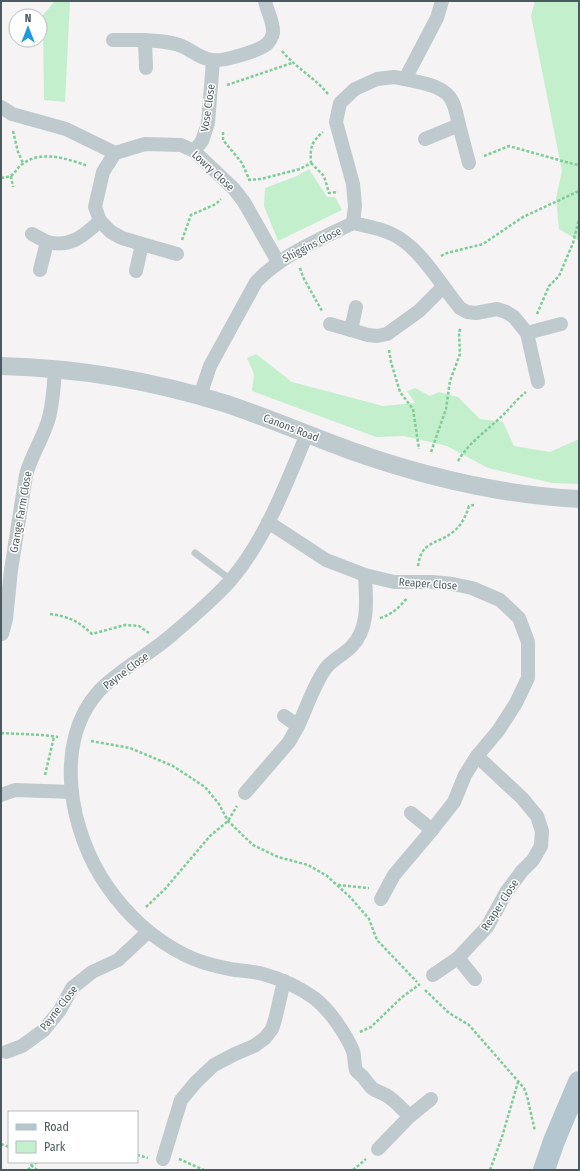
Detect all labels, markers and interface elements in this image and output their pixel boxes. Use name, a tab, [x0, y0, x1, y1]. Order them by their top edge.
north arrow	[8, 8, 48, 48]
text: N	[25, 12, 31, 25]
street label: Vose Close	[198, 83, 218, 133]
street label: Lowry Close	[189, 148, 237, 194]
street label: Shiggins Close	[280, 225, 344, 265]
street label: Canons Road	[261, 411, 321, 445]
street label: Grange Farm Close	[7, 470, 35, 554]
street label: Reaper Close	[398, 575, 458, 593]
street label: Payne Close	[101, 650, 151, 692]
street label: Reaper Close	[479, 877, 521, 933]
street label: Payne Close	[37, 983, 81, 1033]
legend	[8, 1111, 138, 1163]
text: Road	[44, 1120, 69, 1134]
text: Park	[44, 1140, 66, 1154]

